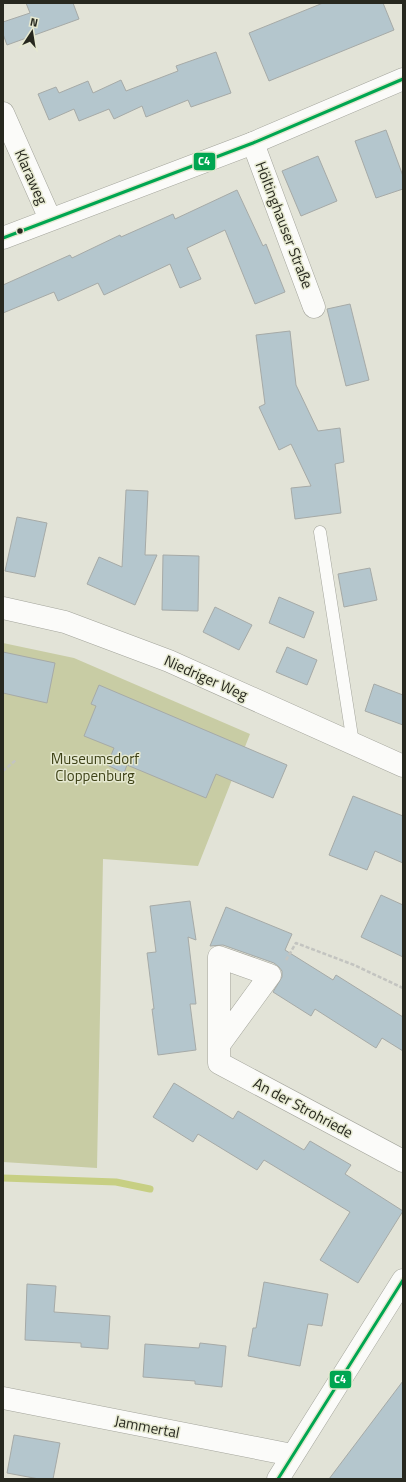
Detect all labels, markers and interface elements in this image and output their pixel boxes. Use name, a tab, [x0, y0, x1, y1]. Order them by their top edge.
north arrow	[12, 12, 52, 52]
text: N	[29, 14, 39, 31]
street label: Klaraweg	[9, 145, 54, 209]
line badge: C4	[193, 152, 216, 171]
text: C4	[198, 153, 210, 169]
street label: Höltinghauser Straße	[250, 158, 319, 292]
unlabelled marker	[15, 226, 25, 236]
street label: Niedriger Weg	[161, 649, 252, 706]
park label: Museumsdorf Cloppenburg	[51, 747, 139, 787]
street label: An der Strohriede	[249, 1072, 357, 1144]
line badge: C4	[329, 1370, 352, 1389]
text: C4	[334, 1371, 346, 1387]
street label: Jammertal	[113, 1409, 182, 1444]

